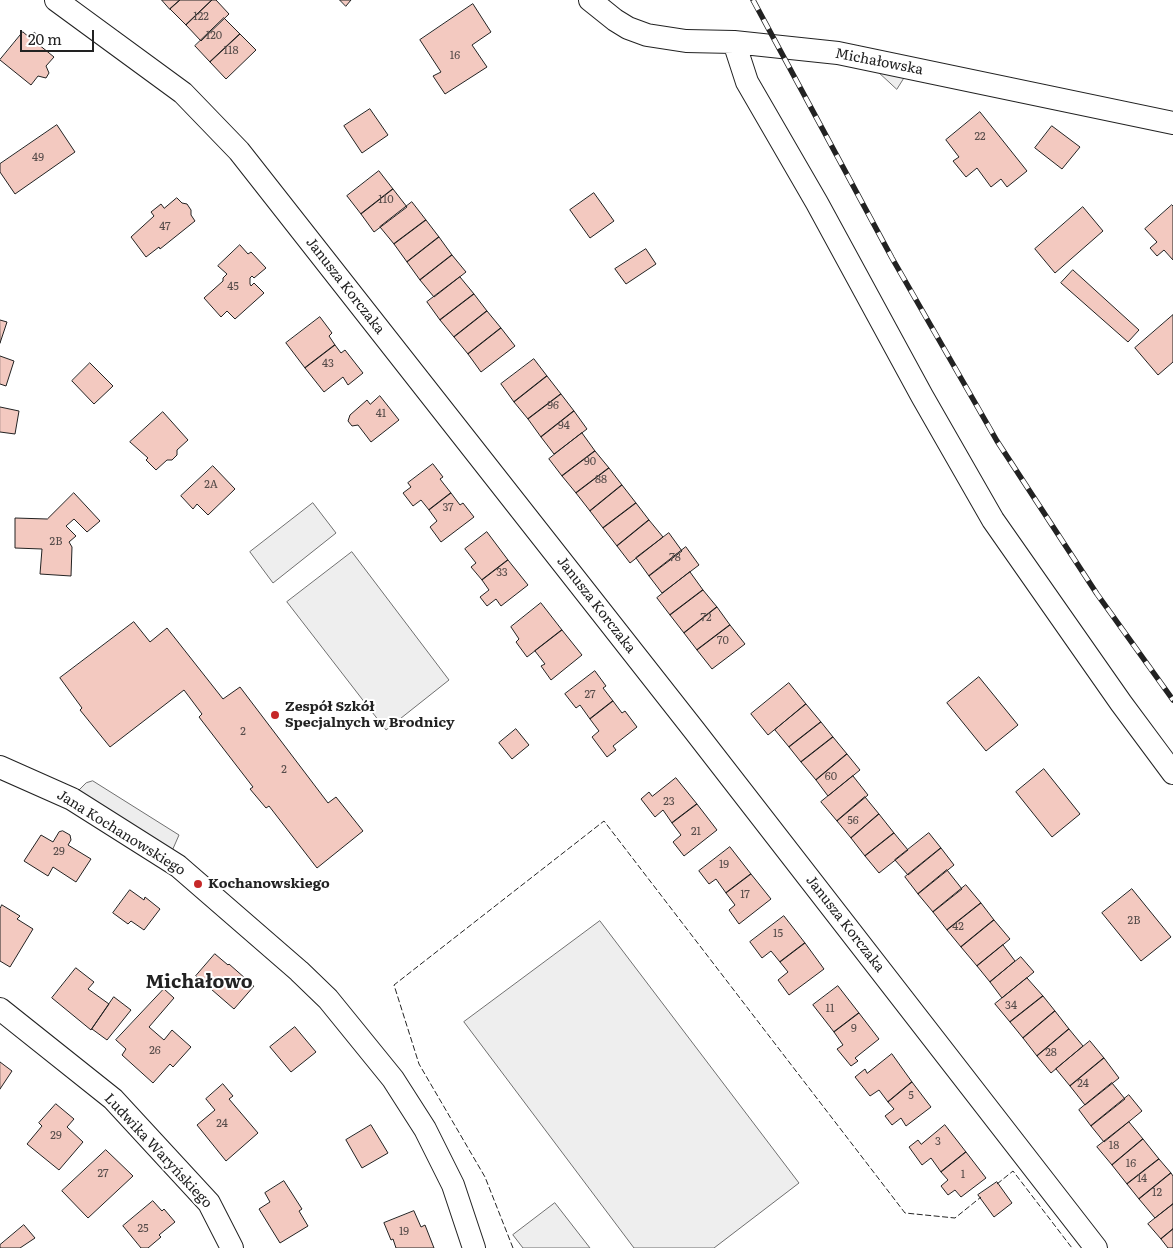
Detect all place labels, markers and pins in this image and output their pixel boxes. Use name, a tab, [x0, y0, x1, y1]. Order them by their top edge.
place label: Zespół Szkół Specjalnych w Brodnicy	[285, 699, 455, 732]
marker: Zespół Szkół Specjalnych w Brodnicy	[269, 709, 281, 721]
place label: Kochanowskiego	[208, 876, 330, 892]
marker: Kochanowskiego	[192, 878, 204, 890]

